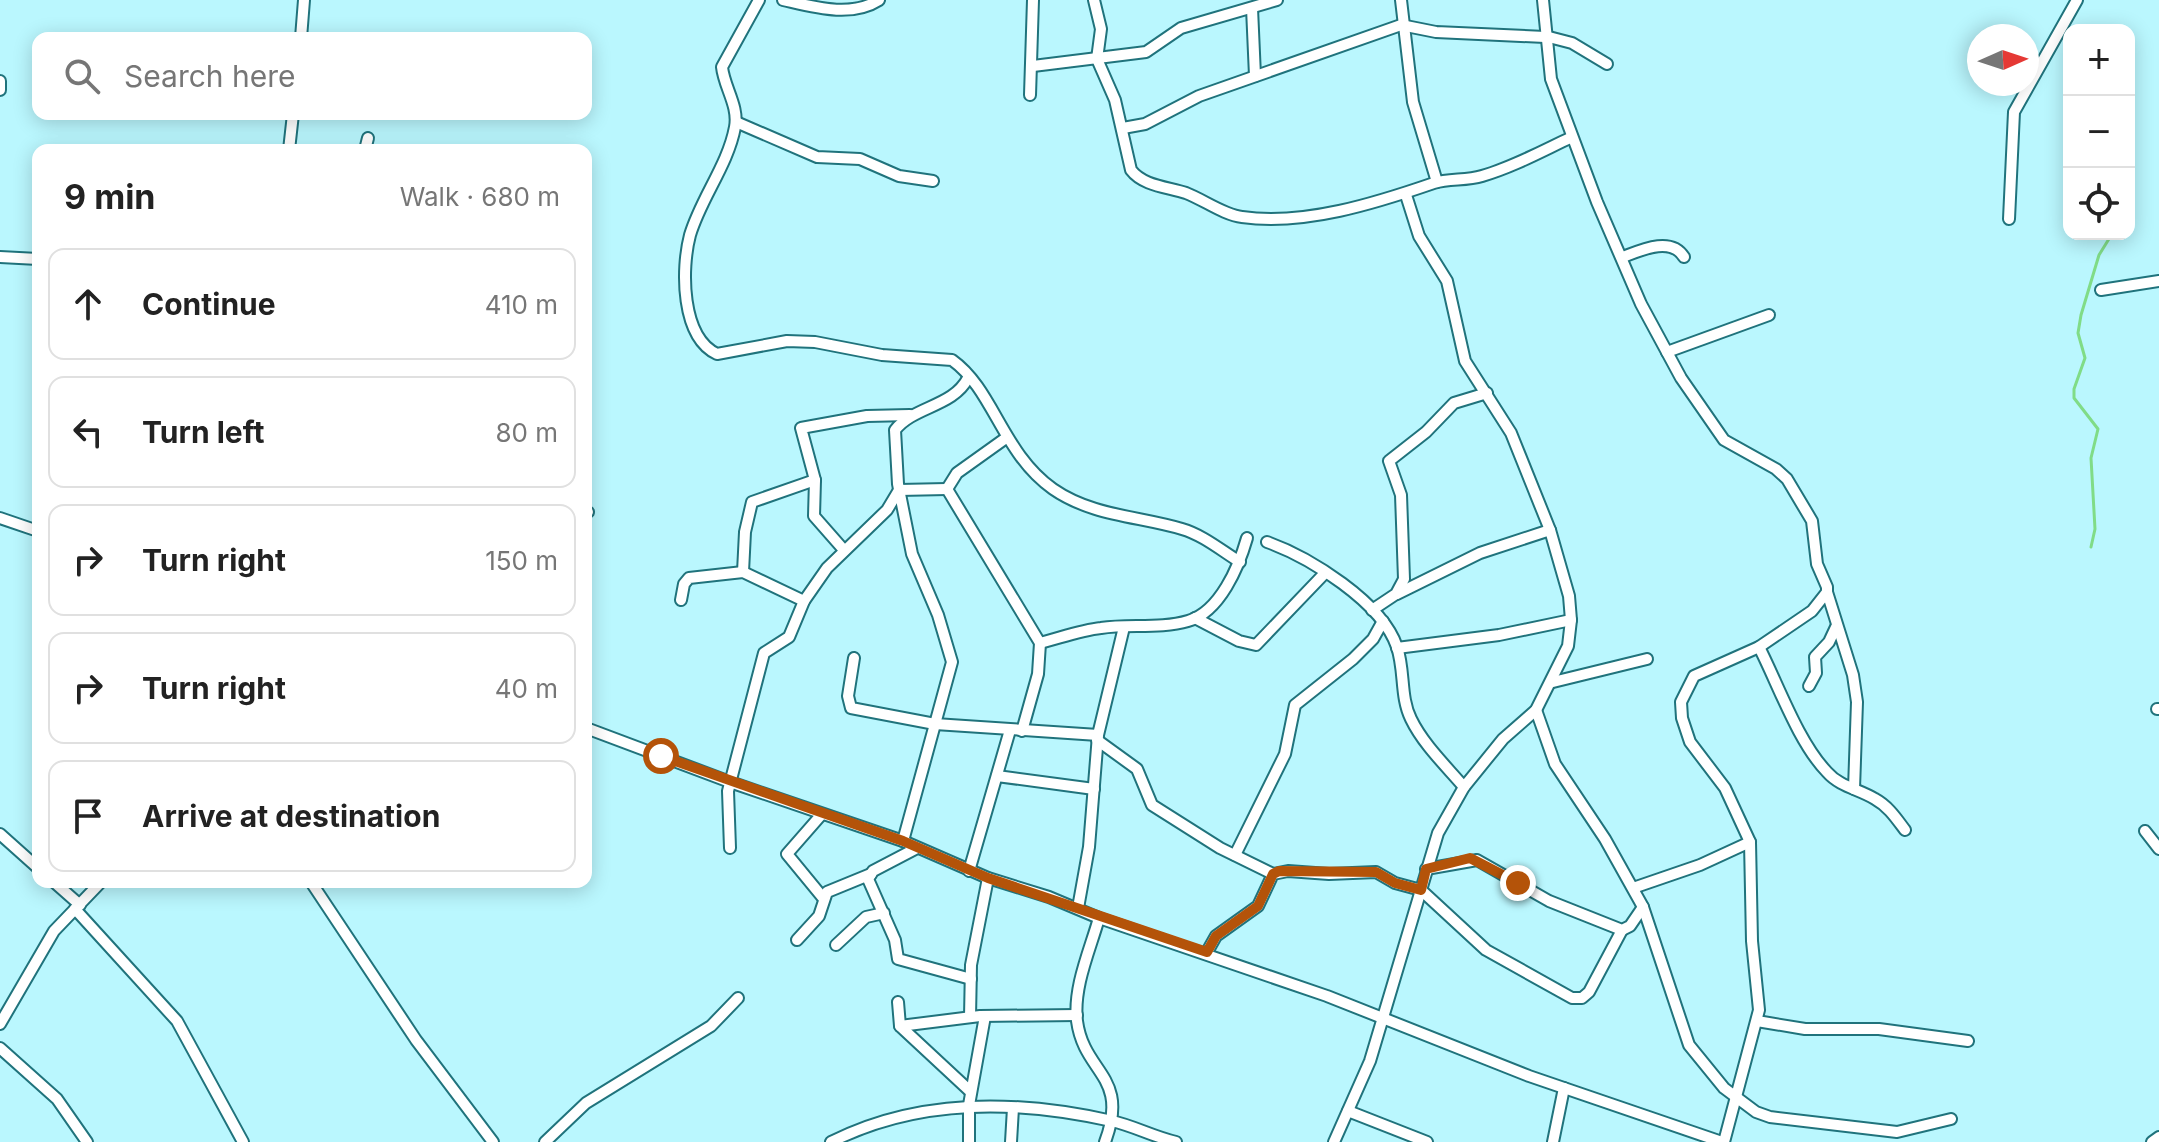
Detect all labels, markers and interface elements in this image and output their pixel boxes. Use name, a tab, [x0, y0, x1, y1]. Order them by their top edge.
north arrow	[1967, 24, 2039, 96]
map controls	[2063, 24, 2135, 240]
button: +	[2063, 24, 2135, 96]
search box	[32, 32, 592, 120]
icon: search	[60, 54, 104, 98]
text: Search here	[124, 58, 296, 94]
button: −	[2063, 96, 2135, 168]
button: locate	[2063, 168, 2135, 240]
text: 9 min	[64, 176, 156, 217]
text: Walk · 680 m	[400, 181, 560, 212]
icon: ahead	[66, 282, 110, 326]
text: Continue	[142, 286, 276, 322]
text: 410 m	[485, 289, 558, 320]
icon: left	[66, 410, 110, 454]
text: Turn left	[142, 414, 264, 450]
text: 80 m	[495, 417, 558, 448]
icon: right	[66, 538, 110, 582]
text: Turn right	[142, 542, 286, 578]
text: 150 m	[485, 545, 558, 576]
icon: right	[66, 666, 110, 710]
text: Turn right	[142, 670, 286, 706]
text: 40 m	[495, 673, 558, 704]
route start	[643, 738, 679, 774]
icon: arrive	[66, 794, 110, 838]
text: Arrive at destination	[142, 798, 440, 834]
route end	[1500, 865, 1536, 901]

